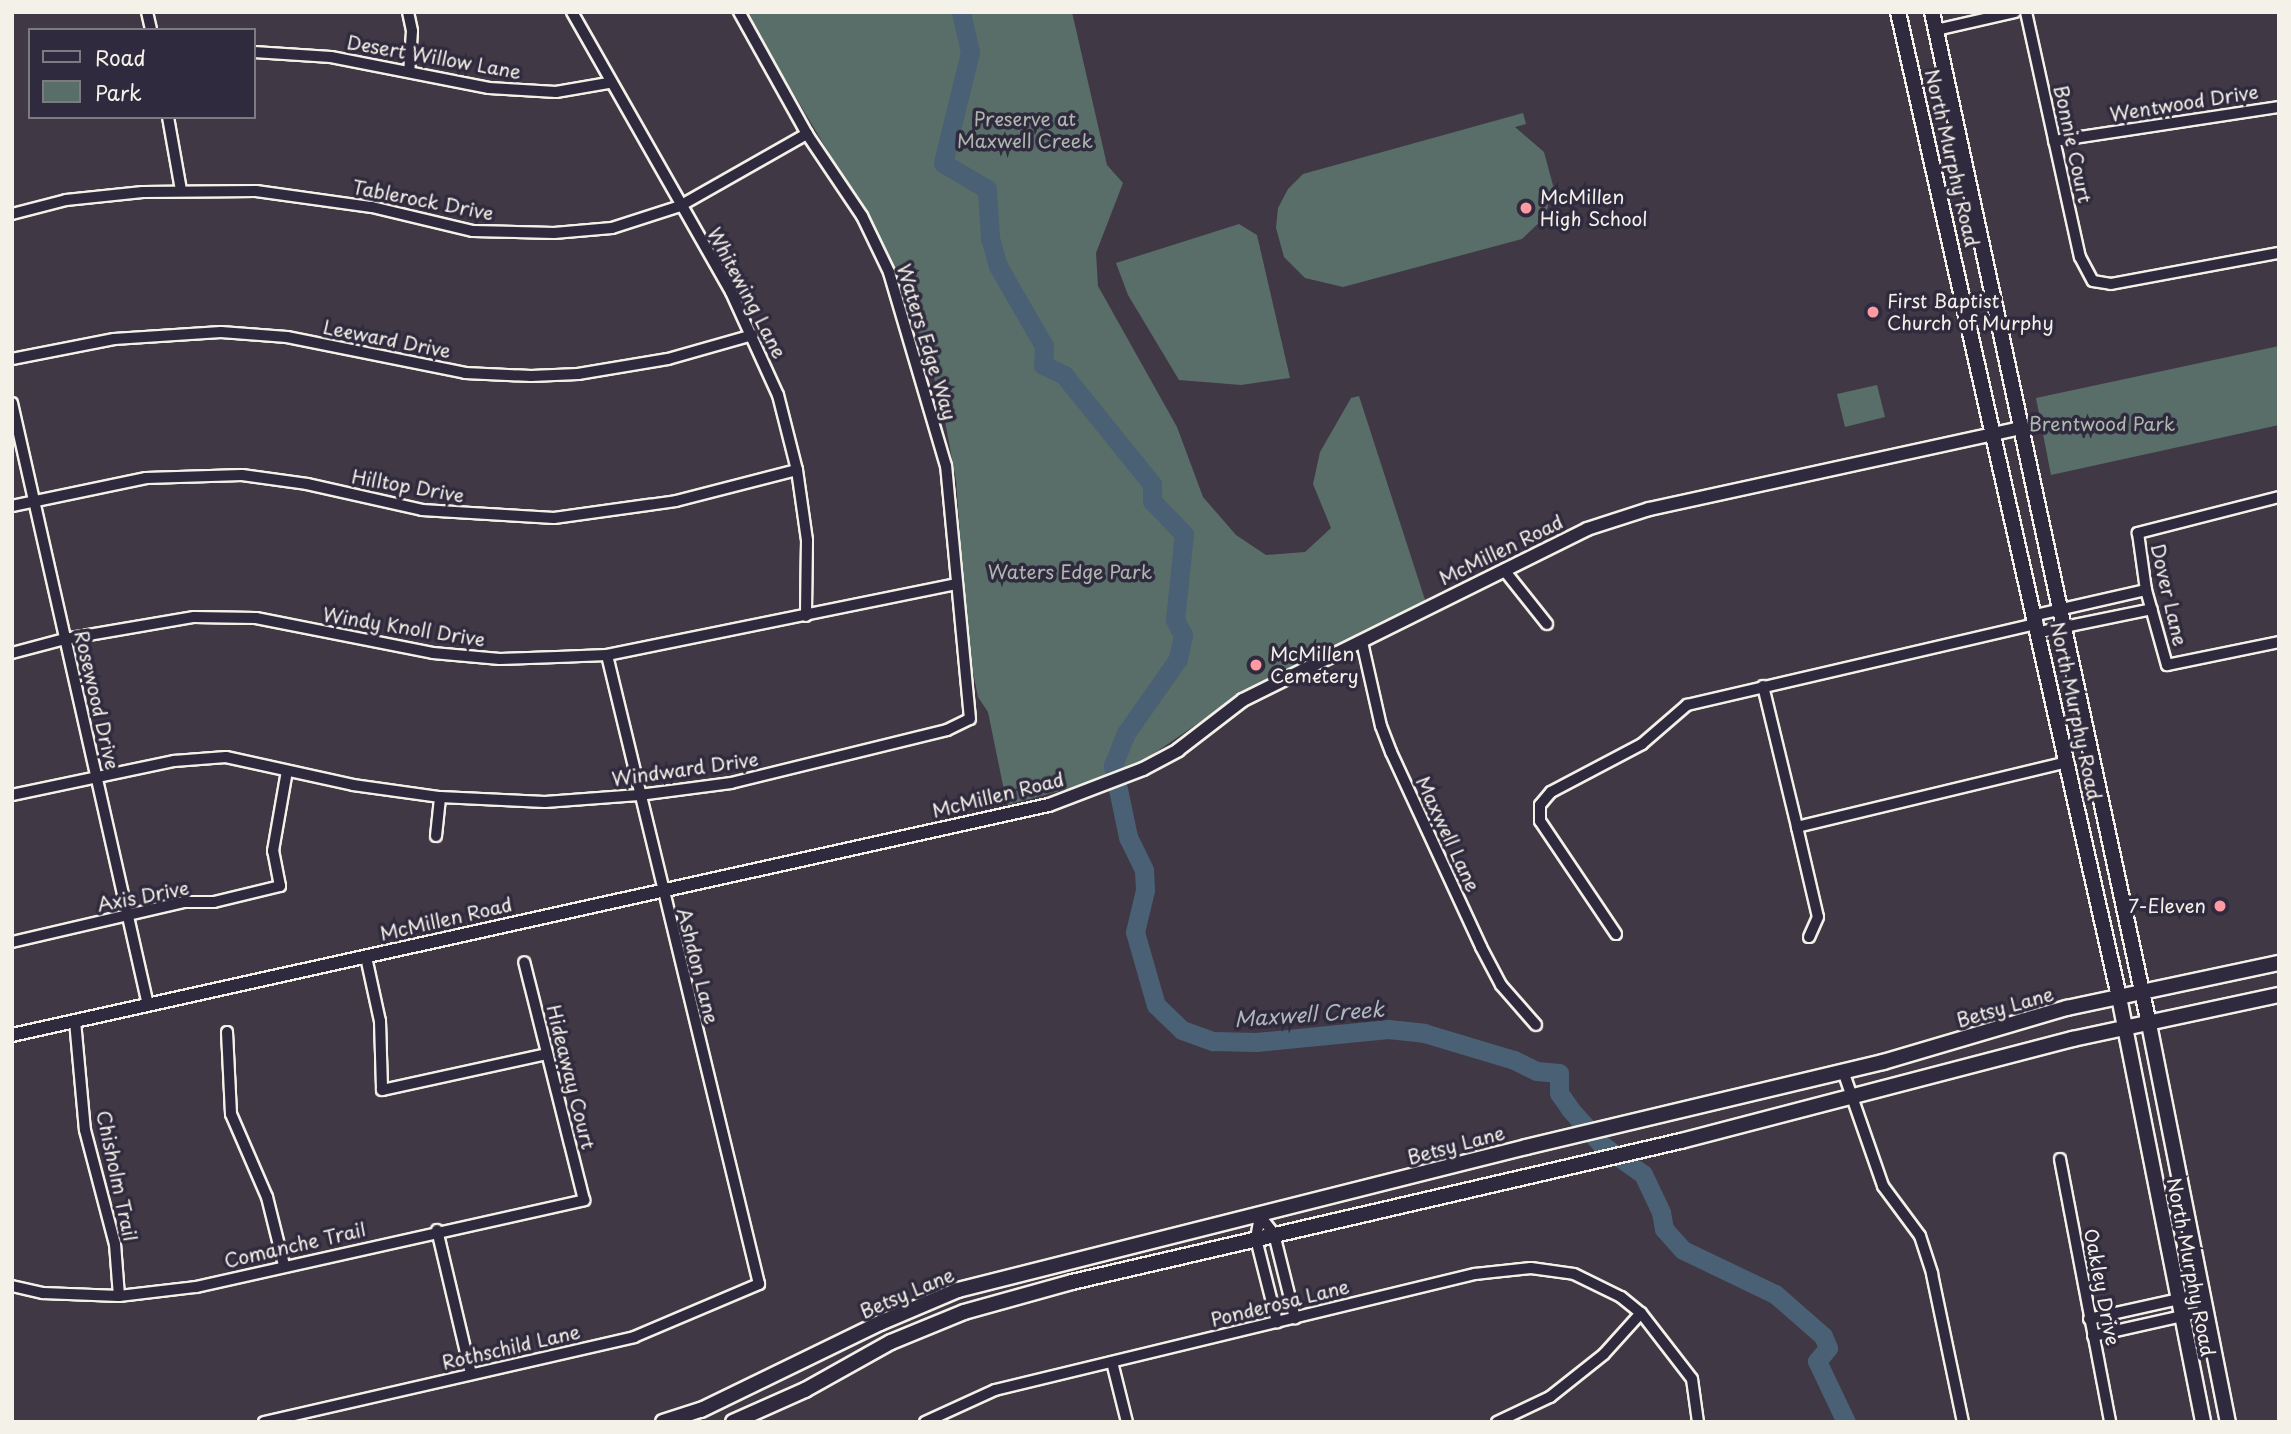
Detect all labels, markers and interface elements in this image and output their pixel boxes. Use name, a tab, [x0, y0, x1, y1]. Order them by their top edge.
legend	[28, 28, 256, 119]
street label: Desert Willow Lane	[345, 30, 523, 84]
text: Road	[95, 41, 146, 73]
street label: North Murphy Road	[1920, 66, 1984, 250]
text: Park	[95, 76, 142, 108]
street label: Wentwood Drive	[2108, 80, 2260, 126]
street label: Bonnie Court	[2049, 83, 2097, 205]
park label: Preserve at Maxwell Creek	[956, 108, 1094, 152]
street label: Tablerock Drive	[351, 175, 495, 225]
place label: McMillen High School	[1540, 186, 1648, 230]
marker: McMillen High School	[1518, 200, 1534, 216]
street label: Whitewing Lane	[703, 224, 791, 362]
street label: Waters Edge Way	[892, 261, 962, 423]
place label: First Baptist Church of Murphy	[1887, 290, 2054, 334]
marker: First Baptist Church of Murphy	[1865, 304, 1881, 320]
street label: Leeward Drive	[320, 315, 454, 363]
park label: Brentwood Park	[2028, 413, 2176, 435]
street label: Hilltop Drive	[349, 465, 467, 507]
street label: McMillen Road	[1435, 510, 1567, 590]
street label: Dover Lane	[2146, 542, 2192, 648]
park label: Waters Edge Park	[988, 561, 1152, 583]
street label: Windy Knoll Drive	[321, 603, 487, 651]
street label: North Murphy Road	[2046, 619, 2106, 803]
street label: Rosewood Drive	[70, 628, 124, 772]
place label: McMillen Cemetery	[1270, 643, 1359, 687]
marker: McMillen Cemetery	[1248, 657, 1264, 673]
street label: Windward Drive	[609, 747, 761, 791]
street label: McMillen Road	[929, 767, 1067, 823]
street label: Maxwell Lane	[1411, 772, 1485, 896]
street label: Axis Drive	[95, 876, 191, 916]
street label: McMillen Road	[377, 893, 515, 945]
place label: 7-Eleven	[2128, 895, 2206, 917]
marker: 7-Eleven	[2212, 898, 2228, 914]
street label: Ashdon Lane	[673, 906, 723, 1026]
street label: Betsy Lane	[1953, 982, 2057, 1032]
water label: Maxwell Creek	[1233, 995, 1385, 1031]
street label: Hideaway Court	[542, 1002, 600, 1152]
street label: Chisholm Trail	[92, 1108, 142, 1244]
street label: Betsy Lane	[1404, 1121, 1508, 1169]
street label: North Murphy Road	[2162, 1175, 2220, 1359]
street label: Comanche Trail	[222, 1218, 368, 1272]
street label: Oakley Drive	[2079, 1226, 2125, 1348]
street label: Betsy Lane	[856, 1263, 958, 1323]
street label: Ponderosa Lane	[1208, 1275, 1352, 1331]
street label: Rothschild Lane	[439, 1320, 583, 1374]

